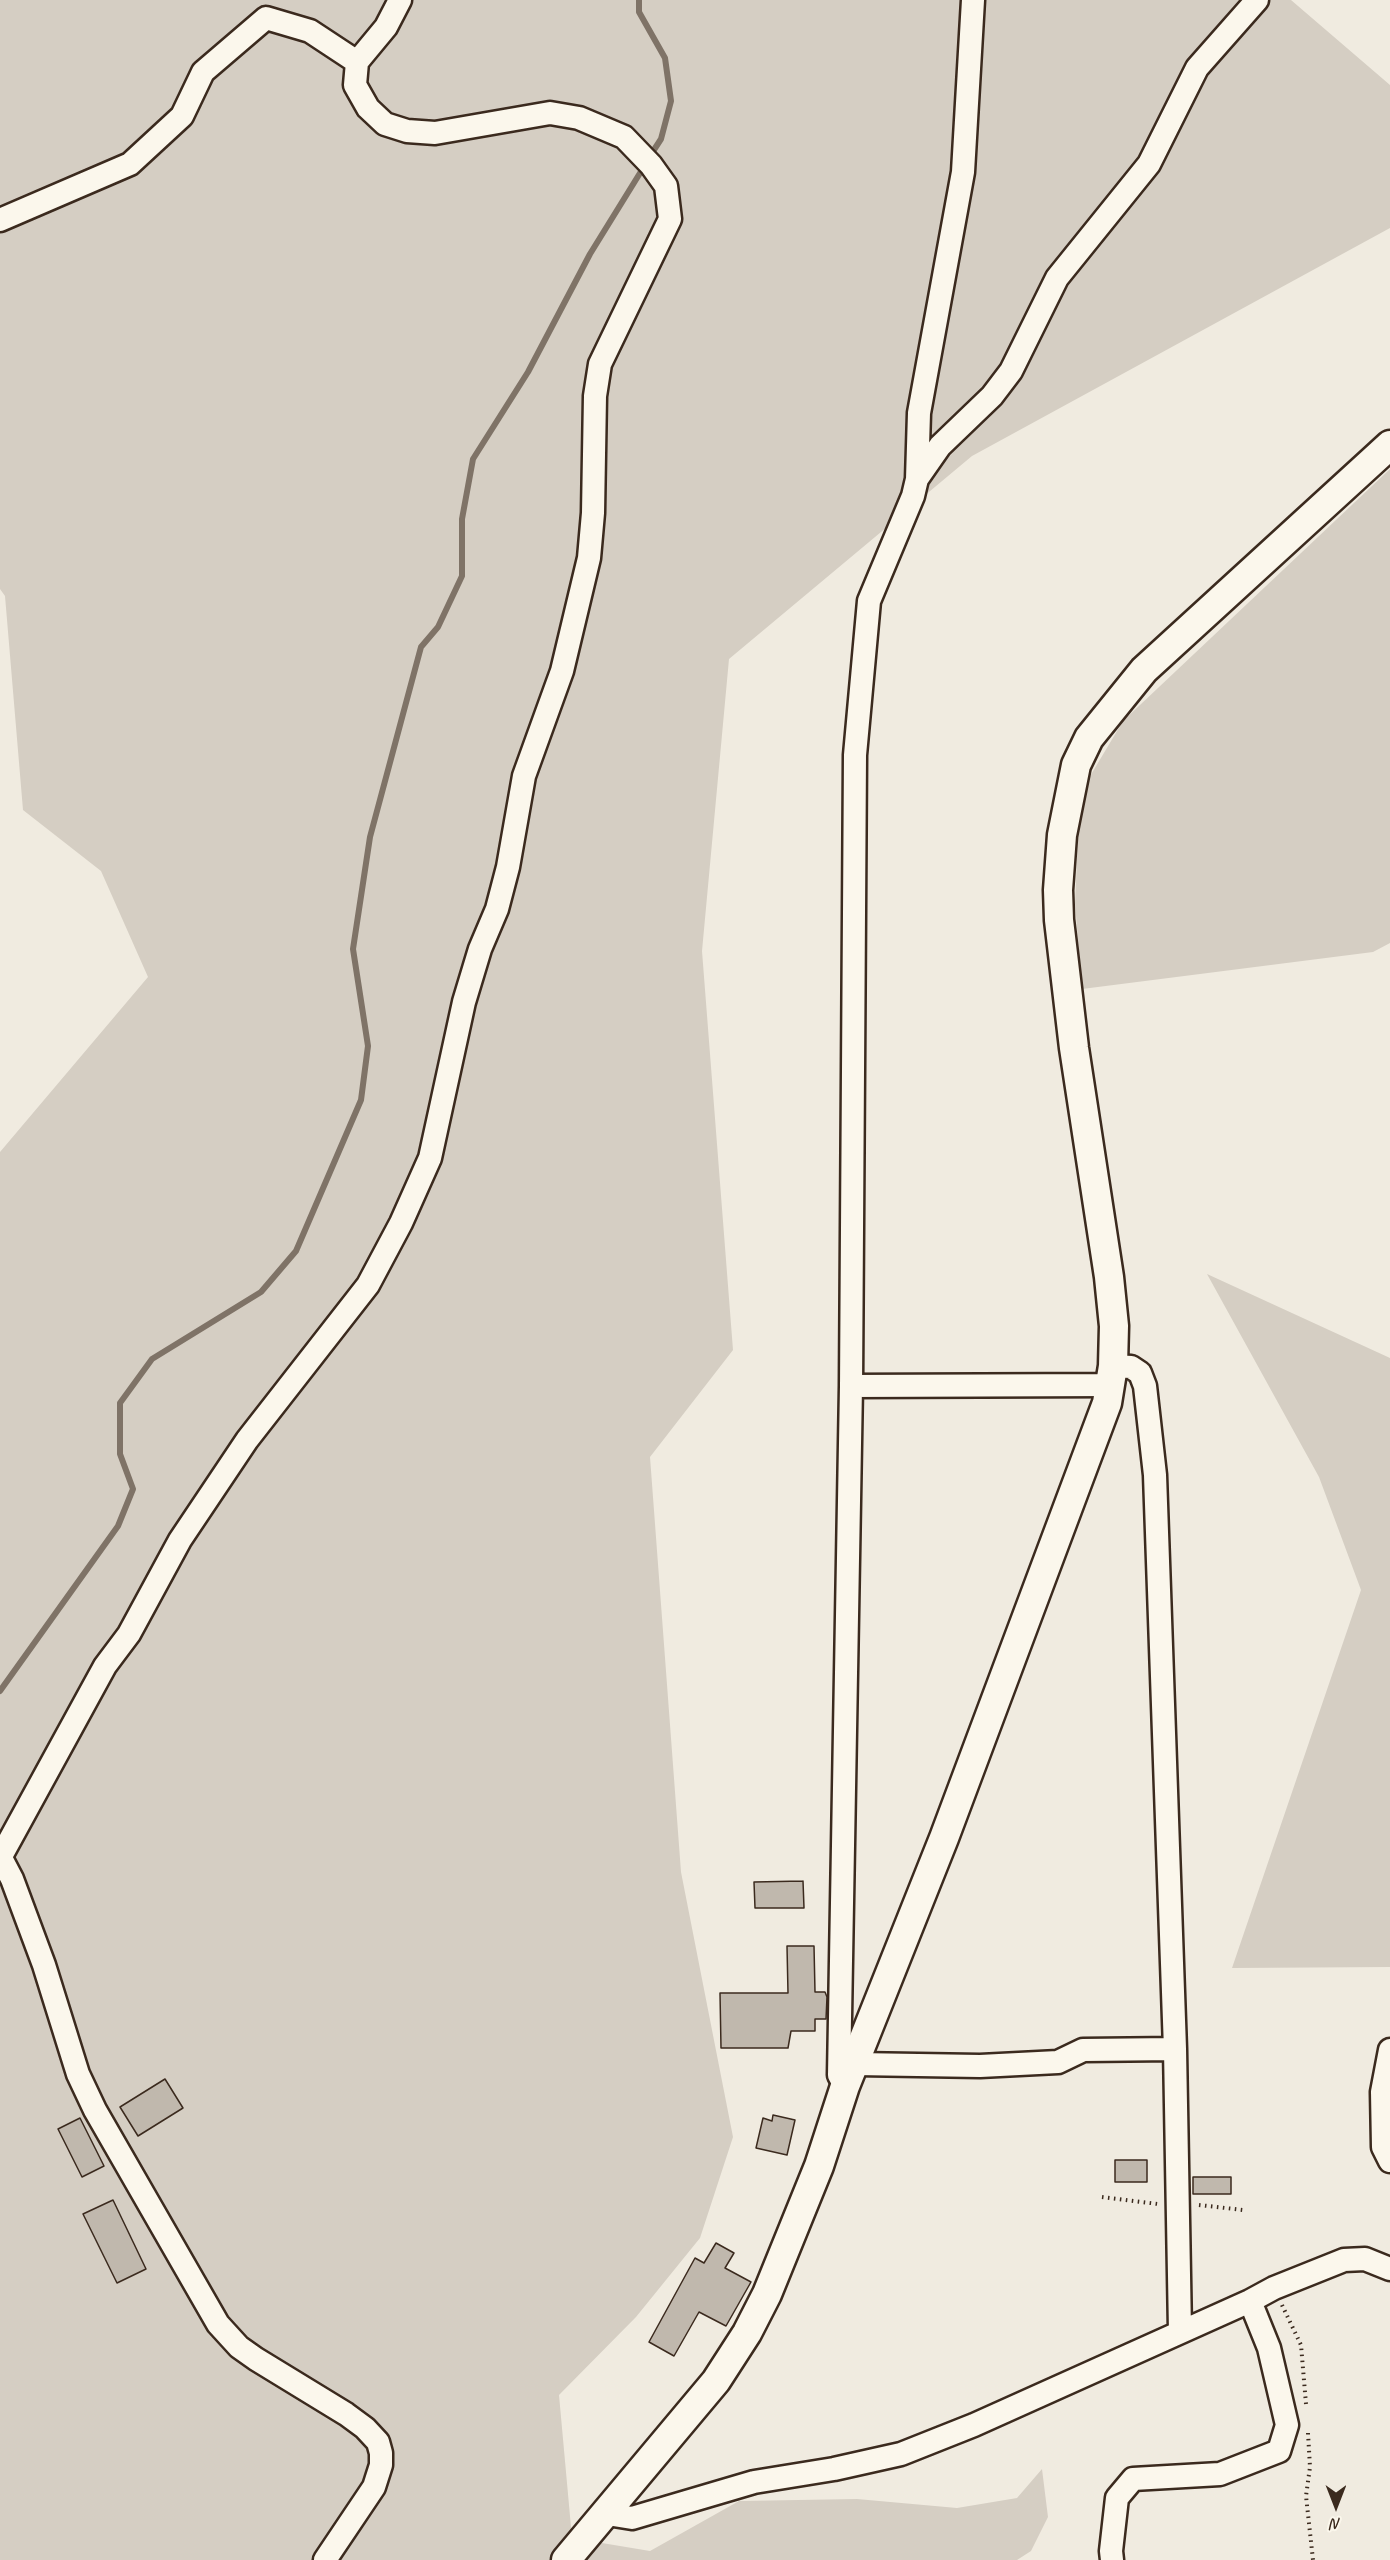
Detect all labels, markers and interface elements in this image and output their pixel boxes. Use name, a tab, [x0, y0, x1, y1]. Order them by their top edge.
north arrow	[1306, 2476, 1366, 2536]
text: N	[1331, 2514, 1341, 2534]

